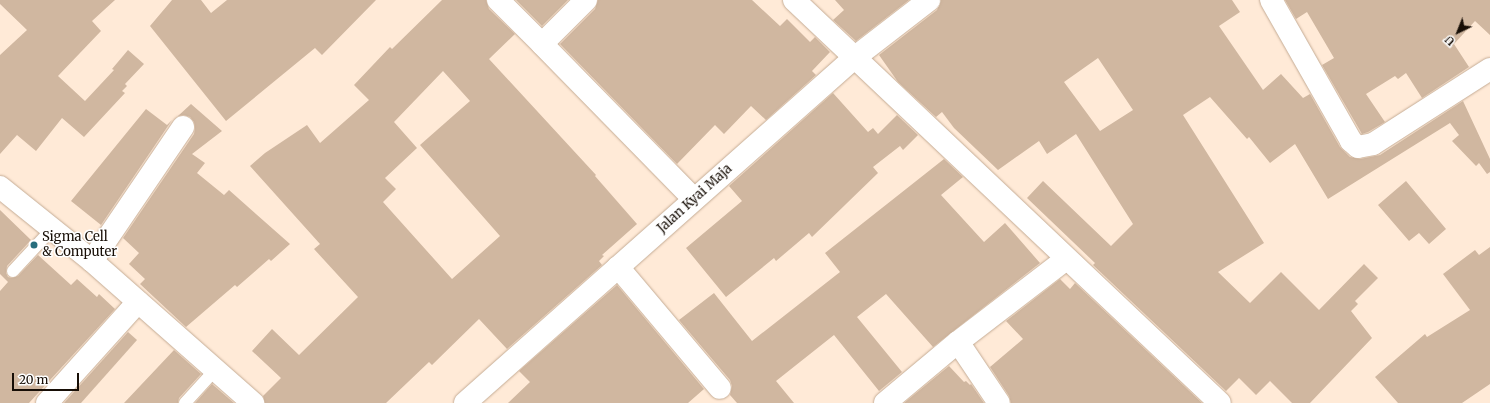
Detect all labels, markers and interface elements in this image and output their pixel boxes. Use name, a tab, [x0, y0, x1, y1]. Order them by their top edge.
north arrow	[1438, 12, 1478, 52]
text: U	[1442, 33, 1458, 49]
street label: Jalan Kyai Maja	[655, 161, 735, 237]
place label: Sigma Cell & Computer	[42, 230, 117, 261]
marker: Sigma Cell & Computer	[29, 240, 39, 250]
scale bar	[14, 365, 81, 391]
text: 20 m	[19, 372, 48, 387]

